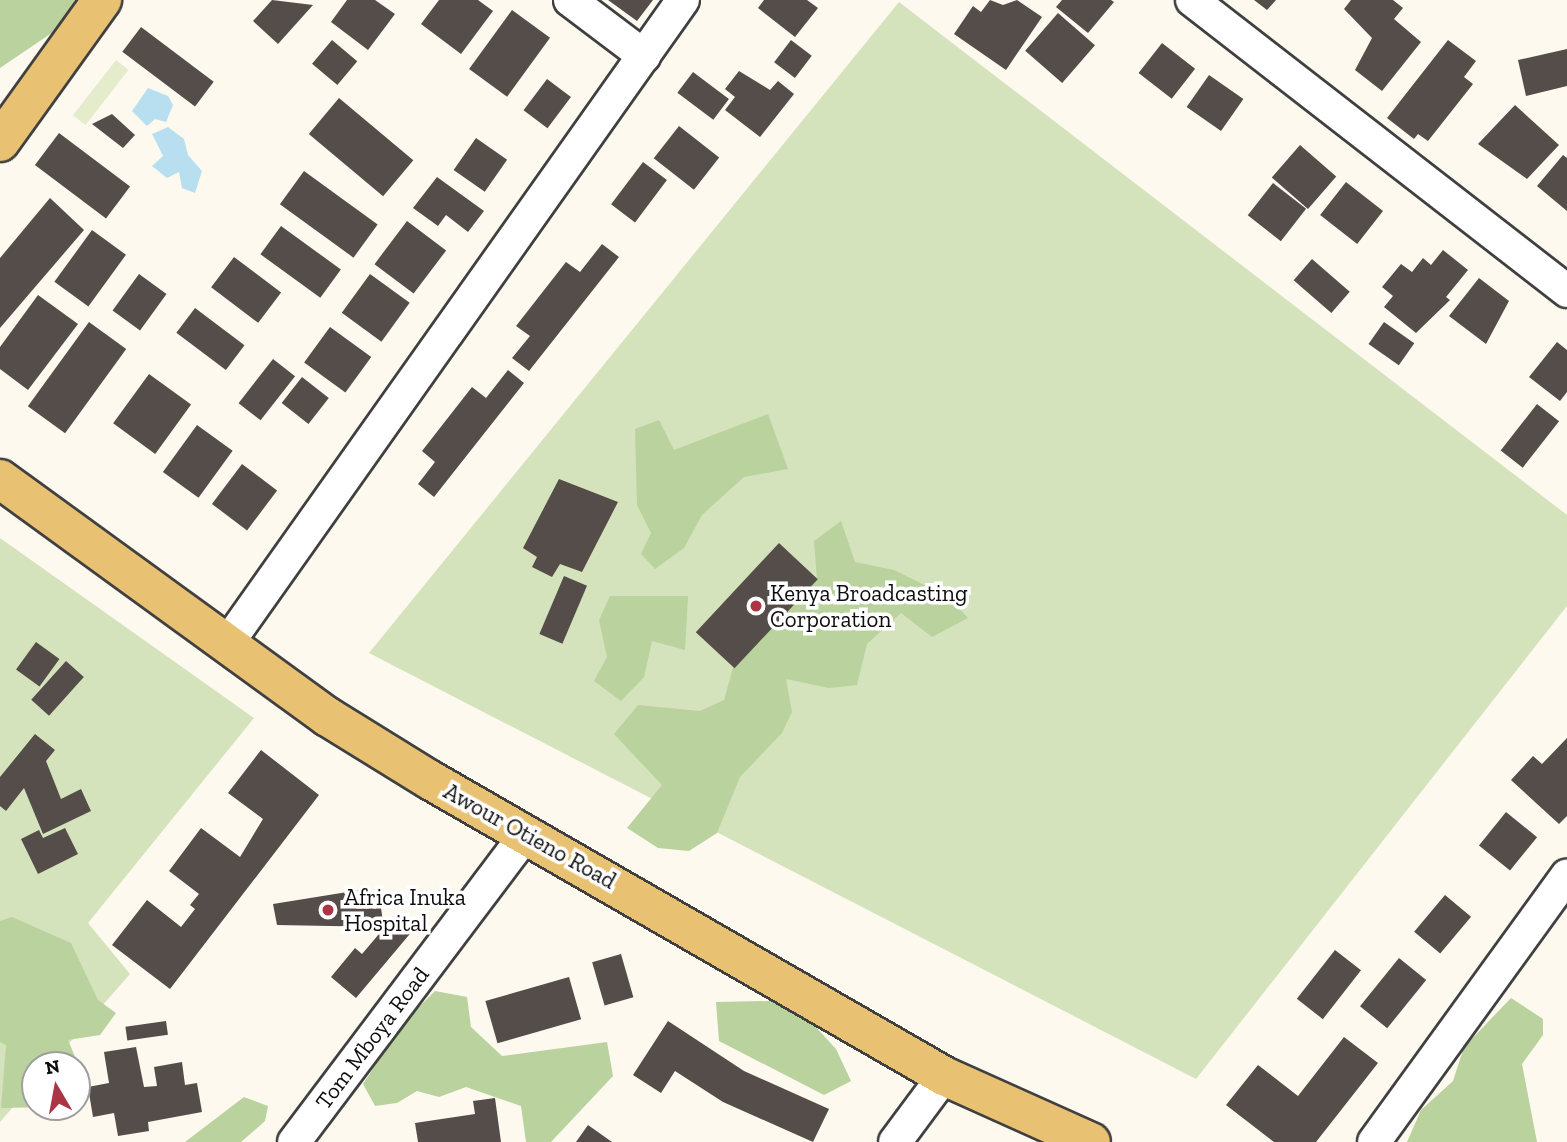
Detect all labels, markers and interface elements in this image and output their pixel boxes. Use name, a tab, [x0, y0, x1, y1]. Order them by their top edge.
place label: Kenya Broadcasting Corporation	[770, 579, 968, 633]
marker: Kenya Broadcasting Corporation	[748, 598, 764, 614]
street label: Awour Otieno Road	[439, 777, 621, 895]
place label: Africa Inuka Hospital	[344, 883, 466, 937]
marker: Africa Inuka Hospital	[318, 900, 338, 920]
street label: Tom Mboya Road	[309, 961, 435, 1115]
north arrow	[21, 1051, 91, 1121]
text: N	[43, 1054, 62, 1079]

